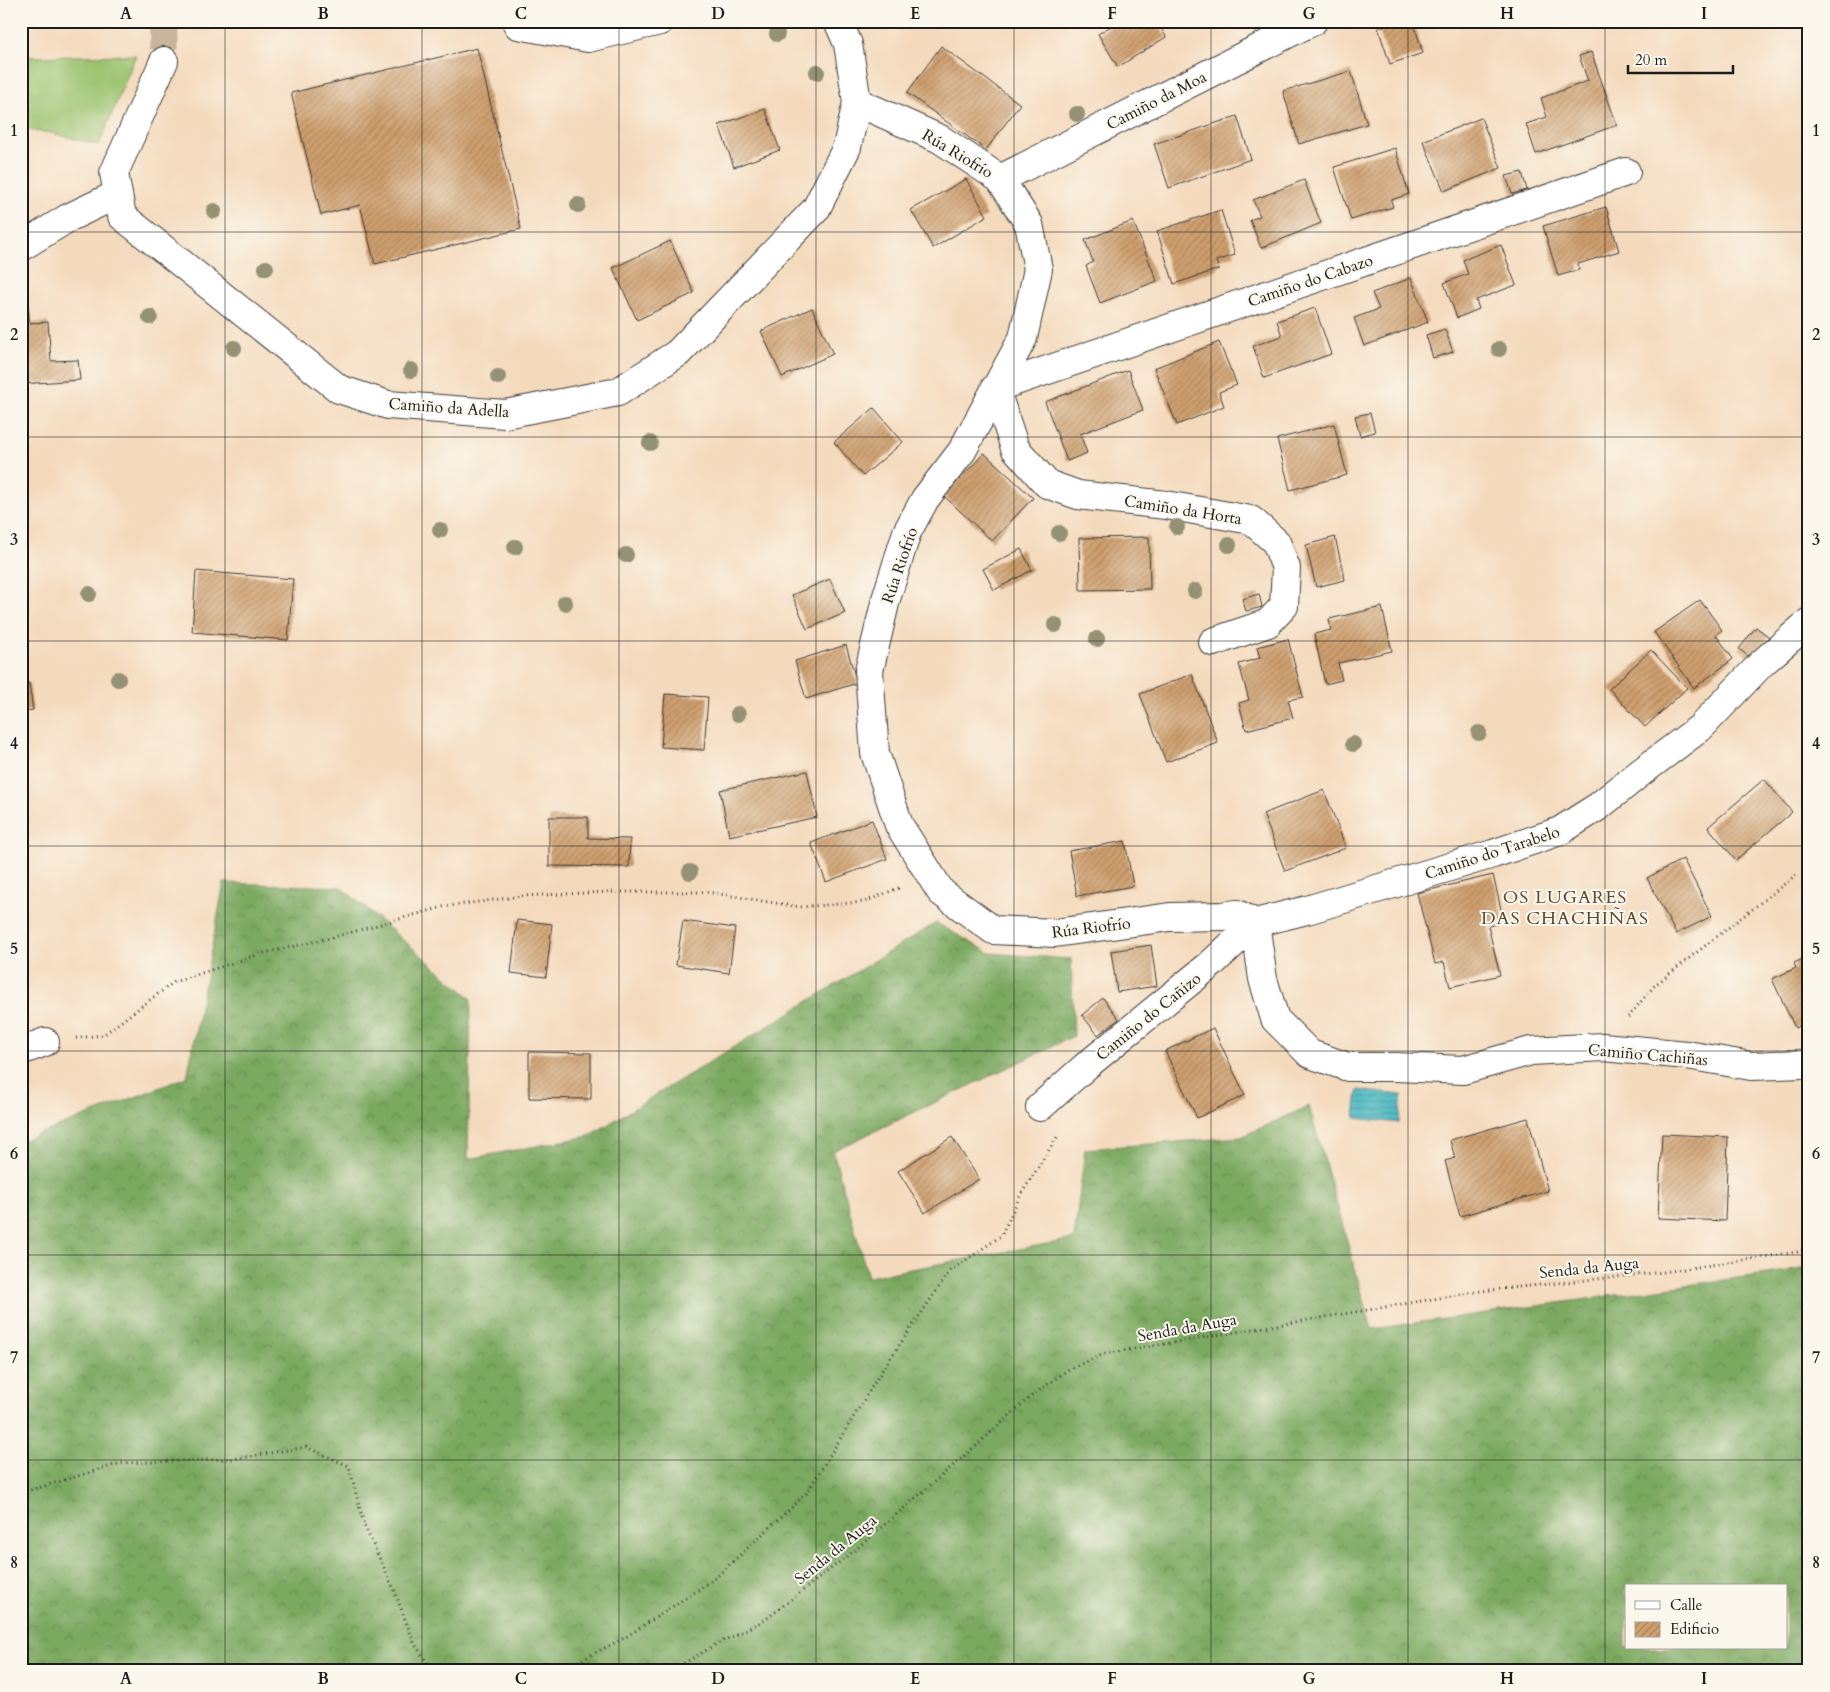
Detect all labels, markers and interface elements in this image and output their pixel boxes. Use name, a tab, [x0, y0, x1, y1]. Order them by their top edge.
text: A	[120, 3, 132, 25]
text: B	[317, 3, 329, 25]
text: C	[515, 3, 527, 25]
text: D	[711, 3, 725, 25]
text: E	[910, 3, 920, 25]
text: F	[1107, 3, 1117, 25]
text: G	[1302, 3, 1316, 25]
text: H	[1500, 3, 1514, 25]
text: I	[1701, 3, 1707, 25]
scale bar	[1628, 42, 1732, 74]
text: 20 m	[1635, 50, 1667, 70]
street label: Camiño da Moa	[1103, 66, 1210, 136]
text: 1	[10, 120, 18, 142]
text: 1	[1812, 120, 1820, 142]
street label: Rúa Riofrío	[918, 124, 997, 184]
street label: Camiño do Cabazo	[1245, 249, 1376, 313]
text: 2	[10, 324, 18, 346]
text: 2	[1812, 324, 1820, 346]
street label: Camiño da Adella	[388, 393, 510, 423]
street label: Camiño da Horta	[1122, 490, 1243, 530]
street label: Rúa Riofrío	[877, 524, 923, 606]
text: 3	[10, 529, 18, 551]
text: 3	[1812, 529, 1820, 551]
text: 4	[10, 733, 18, 755]
text: 4	[1812, 733, 1820, 755]
street label: Camiño do Tarabelo	[1422, 821, 1563, 885]
district label: OS LUGARES DAS CHACHIÑAS	[1481, 885, 1649, 931]
street label: Rúa Riofrío	[1050, 912, 1132, 944]
text: 5	[10, 938, 18, 960]
text: 5	[1812, 938, 1820, 960]
street label: Camiño do Cañizo	[1091, 967, 1206, 1066]
street label: Camiño Cachiñas	[1587, 1039, 1709, 1071]
text: 6	[10, 1143, 18, 1165]
text: 6	[1812, 1143, 1820, 1165]
street label: Senda da Auga	[1538, 1252, 1640, 1284]
street label: Senda da Auga	[1136, 1308, 1238, 1347]
text: 7	[10, 1347, 18, 1369]
text: 7	[1812, 1347, 1820, 1369]
street label: Senda da Auga	[790, 1510, 881, 1590]
text: 8	[10, 1552, 18, 1574]
text: 8	[1812, 1552, 1820, 1574]
legend	[1625, 1584, 1788, 1650]
text: Calle	[1670, 1595, 1703, 1615]
text: Edificio	[1670, 1619, 1719, 1639]
text: A	[120, 1668, 132, 1690]
text: B	[317, 1668, 329, 1690]
text: C	[515, 1668, 527, 1690]
text: D	[711, 1668, 725, 1690]
text: E	[910, 1668, 920, 1690]
text: F	[1107, 1668, 1117, 1690]
text: G	[1302, 1668, 1316, 1690]
text: H	[1500, 1668, 1514, 1690]
text: I	[1701, 1668, 1707, 1690]

